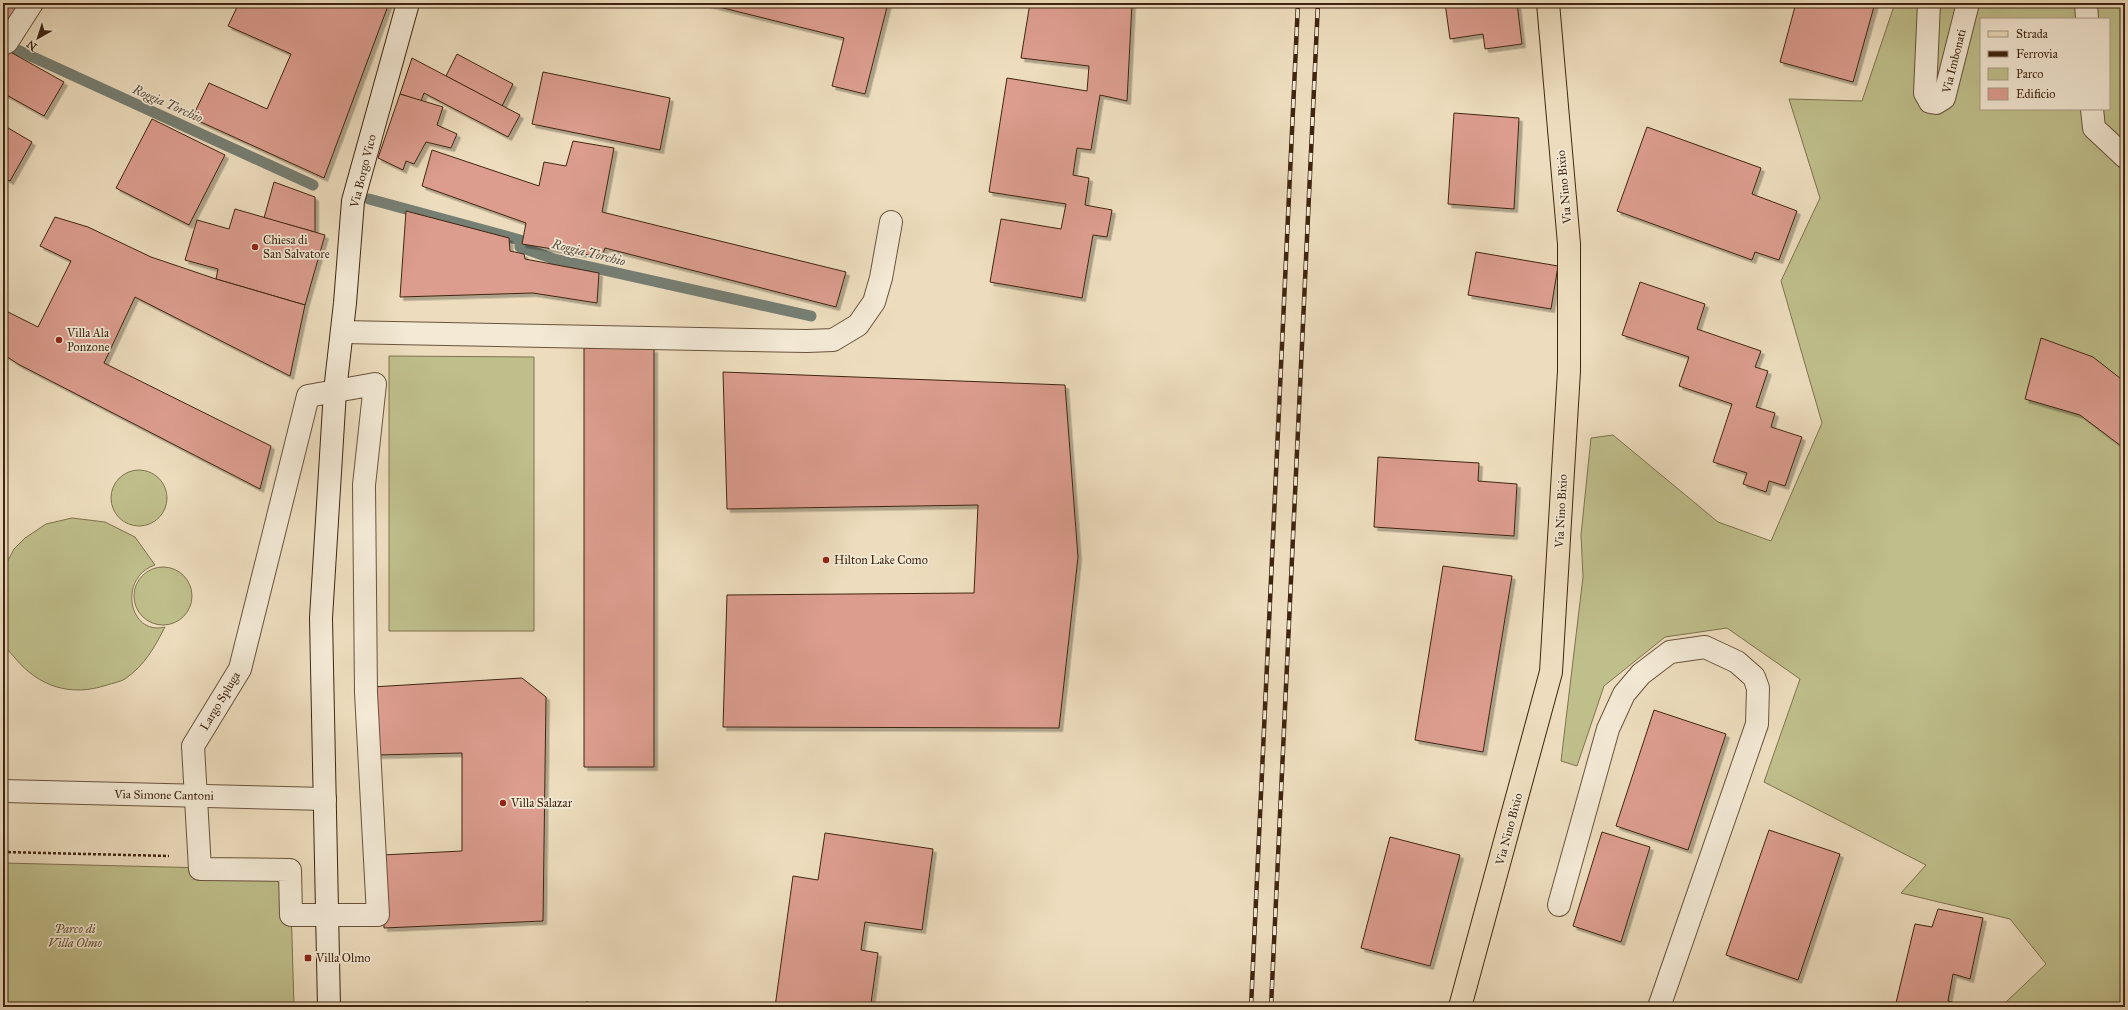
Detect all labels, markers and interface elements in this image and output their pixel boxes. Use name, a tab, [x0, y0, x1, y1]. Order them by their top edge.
north arrow	[18, 18, 58, 58]
legend	[1980, 18, 2110, 110]
street label: Via Imbonati	[1939, 27, 1969, 95]
text: Strada	[2016, 27, 2049, 41]
text: N	[24, 37, 40, 53]
text: Ferrovia	[2016, 47, 2059, 61]
text: Parco	[2016, 67, 2043, 81]
water label: Roggia Torchio	[129, 81, 205, 127]
text: Edificio	[2016, 87, 2055, 101]
street label: Via Borgo Vico	[347, 133, 380, 210]
street label: Via Nino Bixio	[1554, 150, 1574, 225]
place label: Chiesa di San Salvatore	[263, 233, 330, 261]
water label: Roggia Torchio	[549, 236, 627, 270]
marker: Chiesa di San Salvatore	[250, 242, 260, 252]
place label: Villa Ala Ponzone	[66, 326, 110, 354]
marker: Villa Ala Ponzone	[54, 335, 64, 345]
street label: Via Nino Bixio	[1552, 474, 1570, 549]
place label: Hilton Lake Como	[834, 553, 928, 567]
marker: Hilton Lake Como	[821, 555, 831, 565]
street label: Largo Spluga	[197, 668, 244, 733]
street label: Via Simone Cantoni	[113, 787, 215, 803]
street label: Via Nino Bixio	[1492, 792, 1525, 867]
place label: Villa Salazar	[510, 796, 573, 810]
marker: Villa Salazar	[498, 798, 508, 808]
park label: Parco di Villa Olmo	[48, 922, 102, 950]
place label: Villa Olmo	[315, 951, 370, 965]
marker: Villa Olmo	[303, 953, 313, 963]

